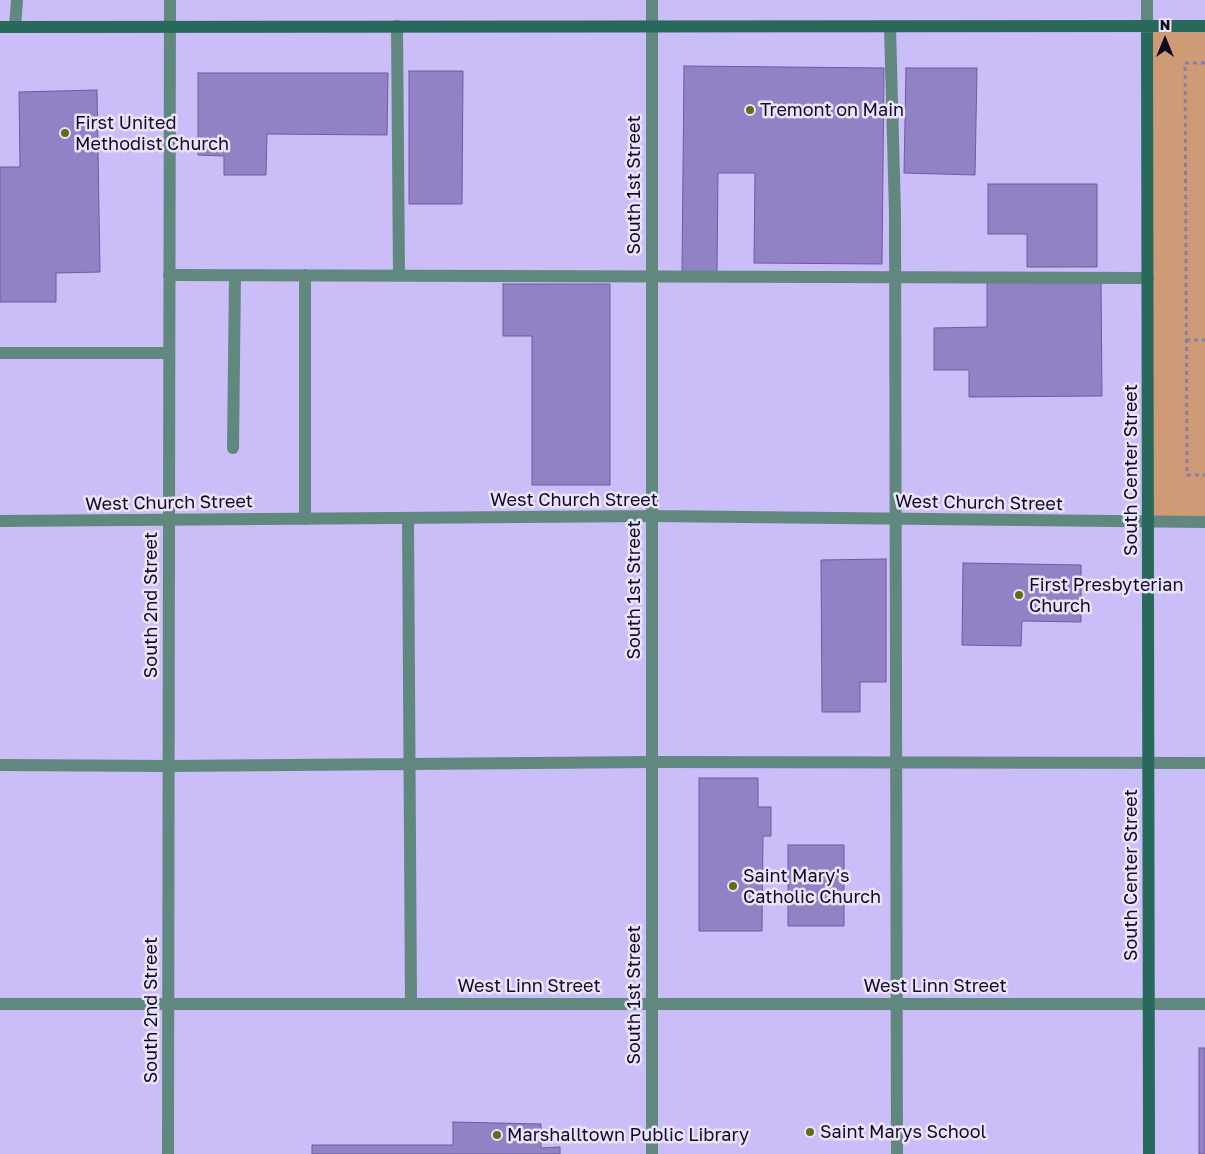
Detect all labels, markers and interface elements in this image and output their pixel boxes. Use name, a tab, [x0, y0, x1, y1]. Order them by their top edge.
north arrow	[1140, 15, 1190, 65]
text: N	[1160, 16, 1170, 33]
place label: Tremont on Main	[760, 99, 904, 121]
marker: Tremont on Main	[744, 104, 756, 116]
place label: First United Methodist Church	[75, 112, 229, 154]
street label: South 1st Street	[623, 115, 645, 255]
marker: First United Methodist Church	[59, 127, 71, 139]
street label: South Center Street	[1120, 384, 1142, 556]
street label: West Church Street	[490, 489, 658, 511]
street label: West Church Street	[85, 491, 253, 515]
street label: West Church Street	[895, 491, 1063, 515]
street label: South 1st Street	[623, 520, 645, 660]
street label: South 2nd Street	[140, 532, 162, 678]
place label: First Presbyterian Church	[1029, 574, 1183, 616]
marker: First Presbyterian Church	[1013, 589, 1025, 601]
street label: South Center Street	[1120, 789, 1142, 961]
place label: Saint Mary's Catholic Church	[743, 865, 881, 908]
marker: Saint Mary's Catholic Church	[727, 880, 739, 892]
street label: South 1st Street	[623, 925, 645, 1065]
street label: South 2nd Street	[140, 937, 162, 1083]
street label: West Linn Street	[457, 975, 601, 997]
street label: West Linn Street	[863, 975, 1007, 997]
place label: Saint Marys School	[820, 1121, 986, 1143]
place label: Marshalltown Public Library	[507, 1124, 749, 1146]
marker: Saint Marys School	[804, 1126, 816, 1138]
marker: Marshalltown Public Library	[491, 1129, 503, 1141]

